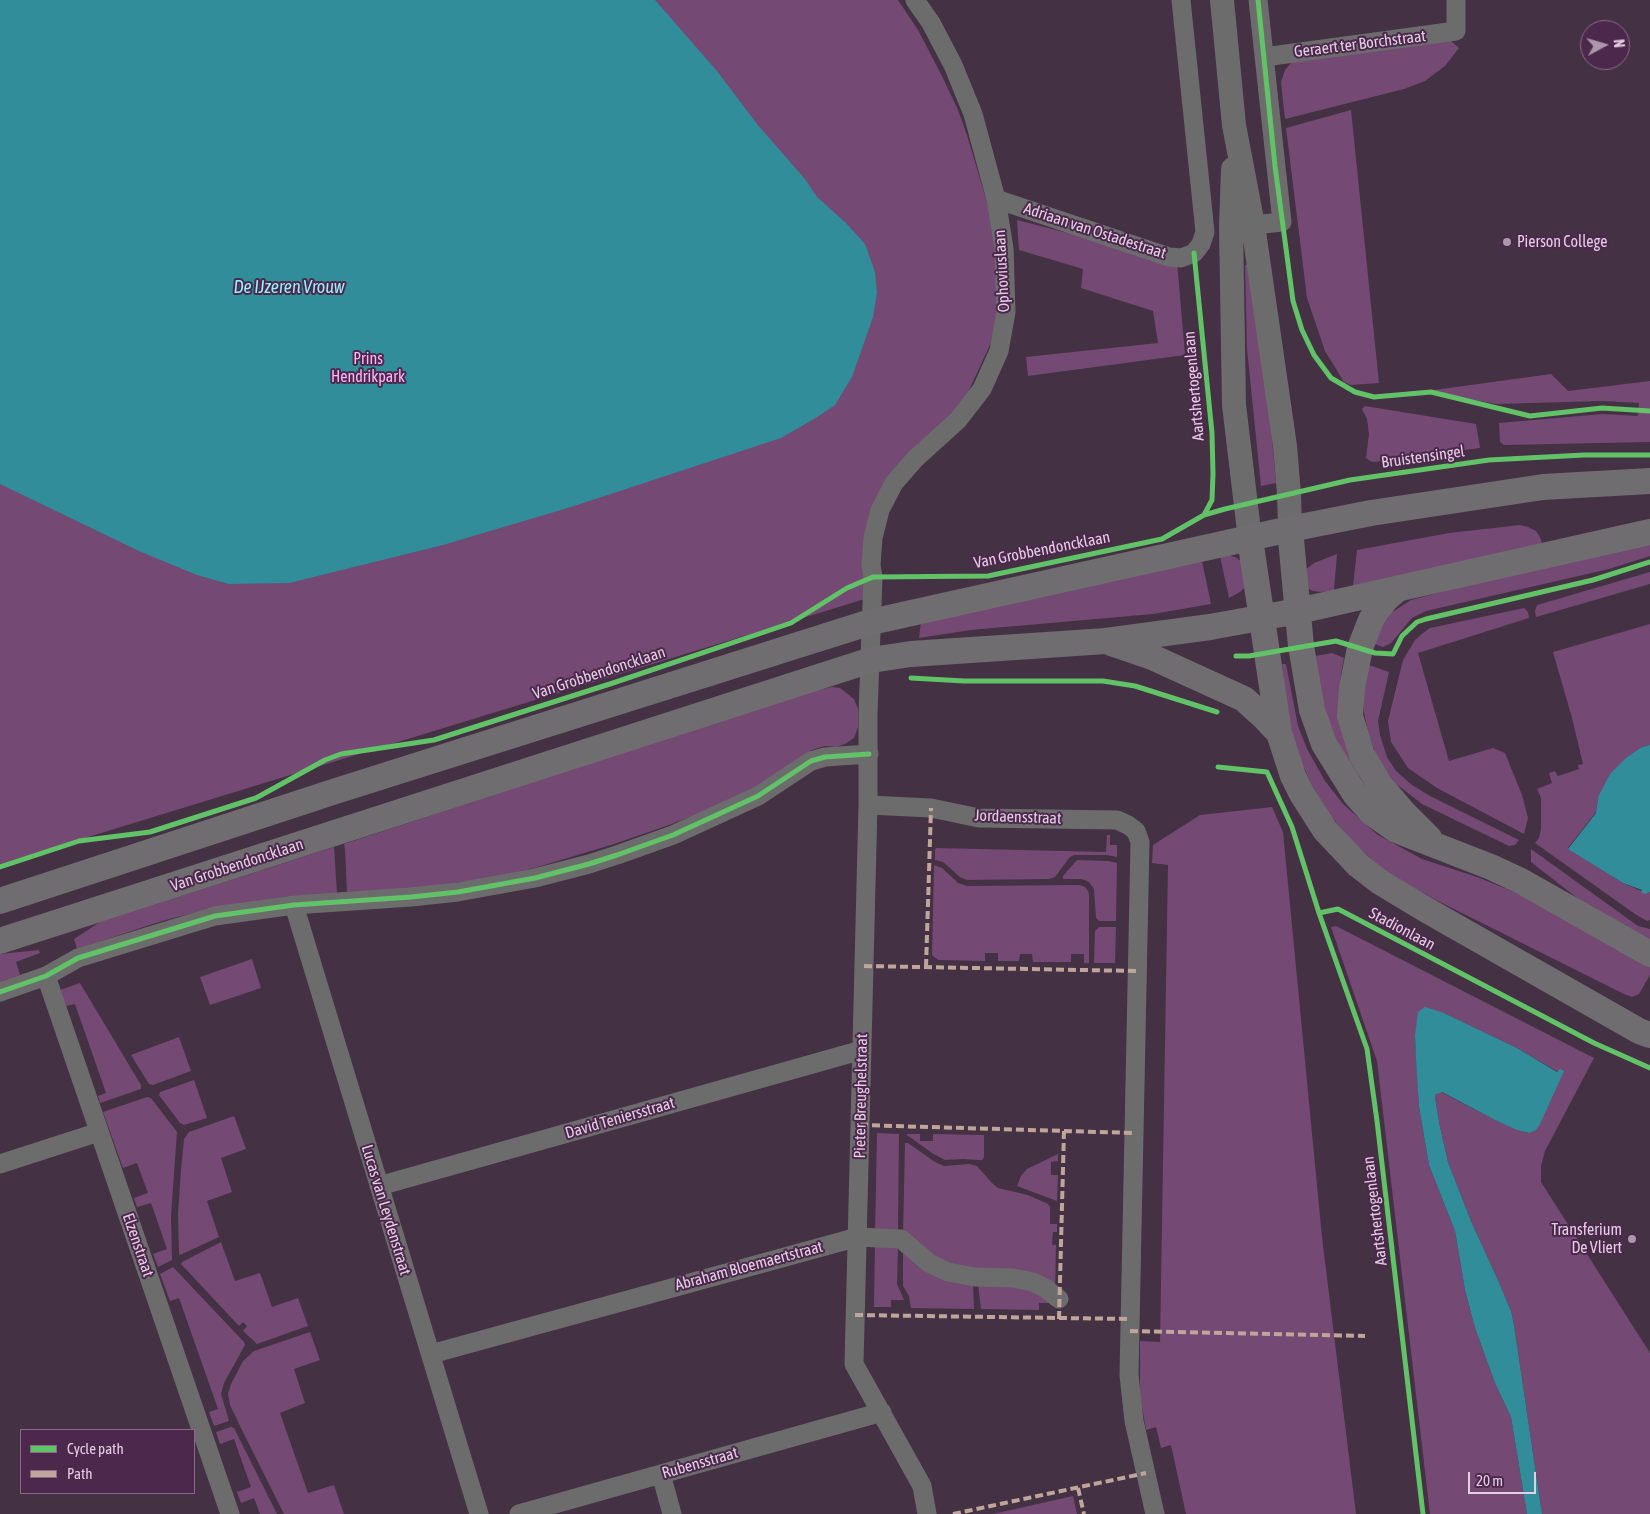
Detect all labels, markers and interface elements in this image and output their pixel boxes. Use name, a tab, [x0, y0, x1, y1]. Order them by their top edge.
north arrow	[1580, 20, 1630, 70]
street label: Geraert ter Borchstraat	[1293, 26, 1427, 62]
text: N	[1611, 39, 1627, 48]
street label: Adriaan van Ostadestraat	[1021, 199, 1169, 263]
street label: Ophoviuslaan	[990, 229, 1014, 313]
place label: Pierson College	[1517, 232, 1607, 252]
marker: Pierson College	[1501, 236, 1513, 248]
water label: De IJzeren Vrouw	[233, 276, 345, 298]
street label: Aartshertogenlaan	[1180, 330, 1208, 442]
park label: Prins Hendrikpark	[331, 349, 405, 387]
street label: Bruistensingel	[1380, 442, 1466, 472]
street label: Van Grobbendoncklaan	[972, 527, 1112, 573]
street label: Van Grobbendoncklaan	[530, 642, 668, 704]
street label: Jordaensstraat	[974, 806, 1062, 828]
street label: Van Grobbendoncklaan	[168, 834, 306, 896]
street label: Stadionlaan	[1366, 904, 1438, 954]
street label: Pieter Breughelstraat	[850, 1034, 872, 1158]
street label: David Teniersstraat	[563, 1093, 677, 1143]
street label: Lucas van Leydenstraat	[357, 1142, 415, 1278]
street label: Aartshertogenlaan	[1359, 1155, 1391, 1267]
street label: Elzenstraat	[118, 1211, 158, 1279]
place label: Transferium De Vliert	[1551, 1220, 1622, 1258]
marker: Transferium De Vliert	[1626, 1233, 1638, 1245]
street label: Abraham Bloemaertstraat	[673, 1237, 825, 1295]
legend	[20, 1429, 195, 1494]
text: Cycle path	[67, 1440, 124, 1457]
street label: Rubensstraat	[660, 1443, 740, 1483]
scale bar	[1470, 1462, 1538, 1494]
text: Path	[67, 1465, 93, 1482]
text: 20 m	[1476, 1472, 1503, 1489]

